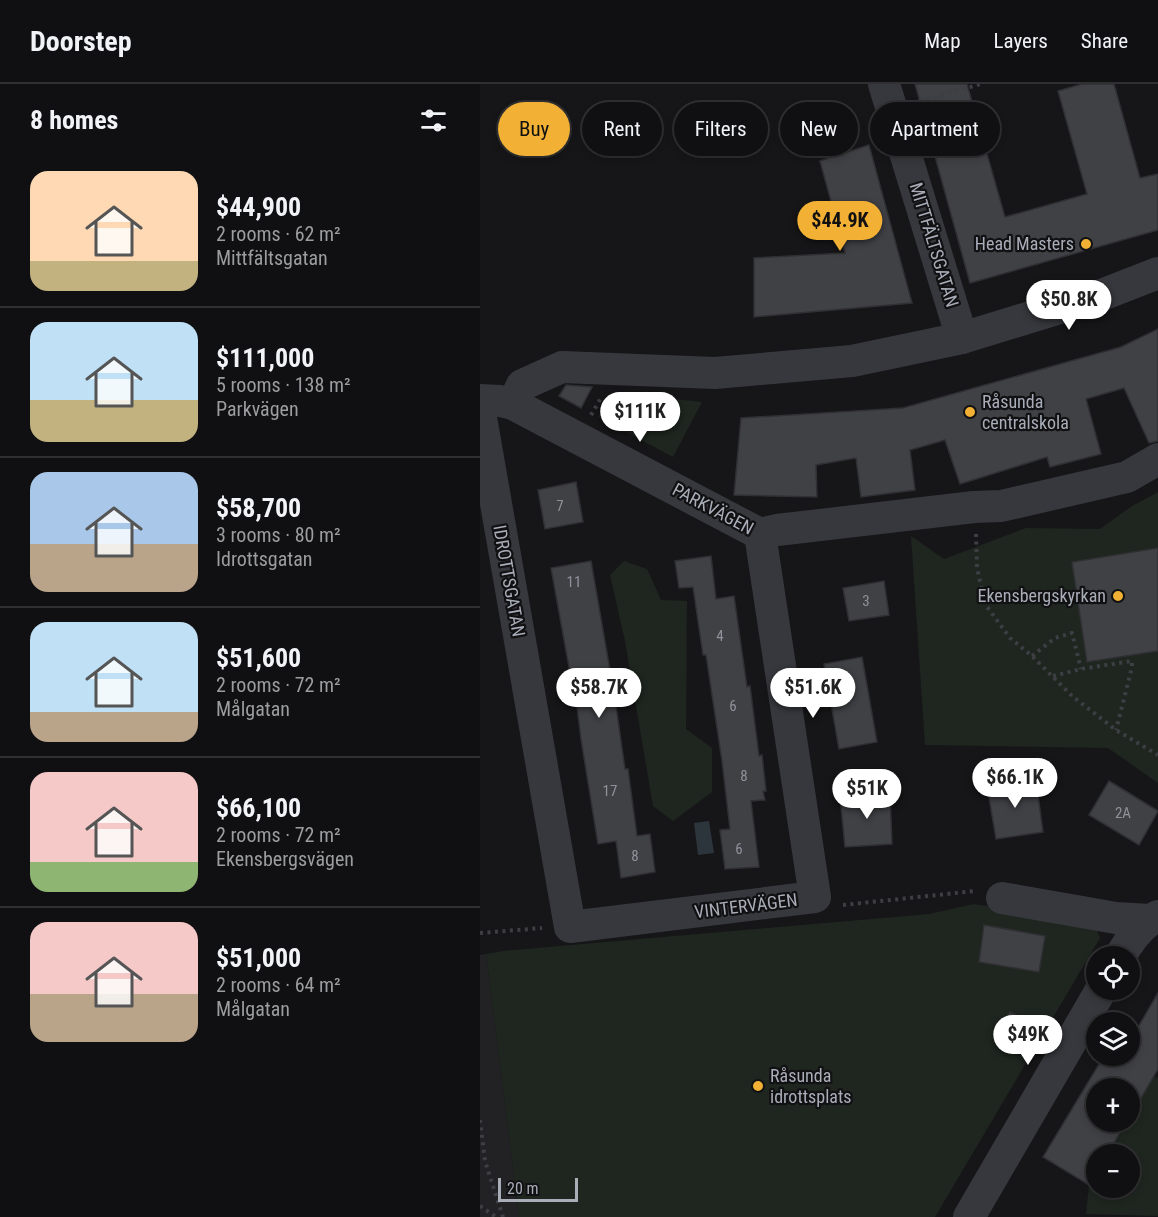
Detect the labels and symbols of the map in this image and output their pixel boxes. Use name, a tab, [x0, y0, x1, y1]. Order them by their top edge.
street label: MITTFÄLTSGATAN	[906, 180, 963, 310]
pin: $44.9K	[791, 201, 889, 252]
place label: Head Masters	[975, 233, 1074, 254]
marker: Head Masters	[1079, 237, 1093, 251]
pin: $50.8K	[1020, 280, 1118, 331]
place label: Råsunda centralskola	[982, 391, 1069, 433]
pin: $111K	[598, 392, 682, 443]
marker: Råsunda centralskola	[963, 405, 977, 419]
street label: PARKVÄGEN	[669, 478, 757, 539]
house number: 7	[556, 497, 564, 515]
street label: IDROTTSGATAN	[489, 523, 530, 638]
house number: 11	[567, 573, 581, 591]
place label: Ekensbergskyrkan	[977, 585, 1106, 606]
marker: Ekensbergskyrkan	[1111, 589, 1125, 603]
house number: 3	[862, 592, 870, 610]
house number: 4	[716, 627, 724, 645]
pin: $58.7K	[550, 668, 648, 719]
pin: $51.6K	[764, 668, 862, 719]
house number: 6	[729, 697, 737, 715]
pin: $66.1K	[966, 758, 1064, 809]
house number: 8	[740, 767, 748, 785]
pin: $51K	[831, 769, 903, 820]
house number: 17	[603, 782, 617, 800]
house number: 2A	[1115, 804, 1131, 822]
house number: 6	[735, 840, 743, 858]
house number: 8	[631, 847, 639, 865]
street label: VINTERVÄGEN	[693, 889, 799, 922]
pin: $49K	[992, 1015, 1064, 1066]
place label: Råsunda idrottsplats	[770, 1065, 851, 1107]
marker: Råsunda idrottsplats	[751, 1079, 765, 1093]
scale bar	[498, 1175, 578, 1202]

